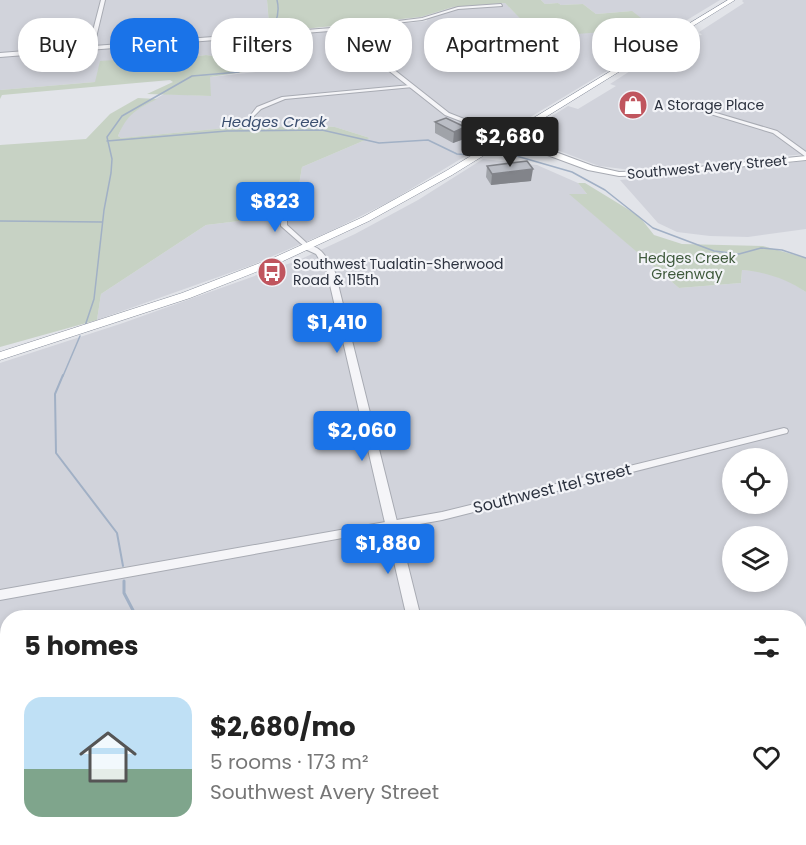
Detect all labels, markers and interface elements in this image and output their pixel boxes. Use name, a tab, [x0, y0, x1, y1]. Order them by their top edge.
chip: Buy	[18, 18, 98, 72]
chip: Rent	[110, 18, 199, 72]
chip: Filters	[211, 18, 313, 72]
chip: New	[325, 18, 412, 72]
chip: Apartment	[424, 18, 580, 72]
chip: House	[592, 18, 700, 72]
shop icon: A Storage Place	[617, 89, 649, 121]
place label: A Storage Place	[654, 95, 765, 115]
water label: Hedges Creek	[221, 111, 328, 132]
pin: $2,680	[461, 117, 559, 168]
text: $2,680	[475, 122, 545, 150]
street label: Southwest Avery Street	[626, 150, 788, 184]
pin: $823	[239, 182, 311, 233]
text: $823	[250, 187, 300, 215]
park label: Hedges Creek Greenway	[638, 248, 737, 284]
place label: Southwest Tualatin-Sherwood Road & 115th	[293, 254, 504, 290]
bus stop icon: Southwest Tualatin-Sherwood Road & 115th	[256, 256, 288, 288]
pin: $1,410	[288, 303, 386, 354]
text: $1,410	[307, 308, 367, 336]
pin: $2,060	[313, 411, 411, 462]
text: $2,060	[327, 416, 397, 444]
map controls	[722, 448, 788, 592]
button: locate	[722, 448, 788, 514]
street label: Southwest Itel Street	[471, 458, 634, 519]
pin: $1,880	[339, 524, 437, 575]
button: layers	[722, 526, 788, 592]
text: $1,880	[355, 529, 421, 557]
text: 5 homes	[24, 628, 139, 664]
icon: filters	[750, 630, 783, 663]
text: $2,680/mo	[210, 709, 356, 745]
icon: home	[72, 721, 144, 793]
icon: heart	[750, 741, 783, 774]
text: 5 rooms · 173 m²	[210, 748, 369, 776]
text: Southwest Avery Street	[210, 778, 439, 806]

